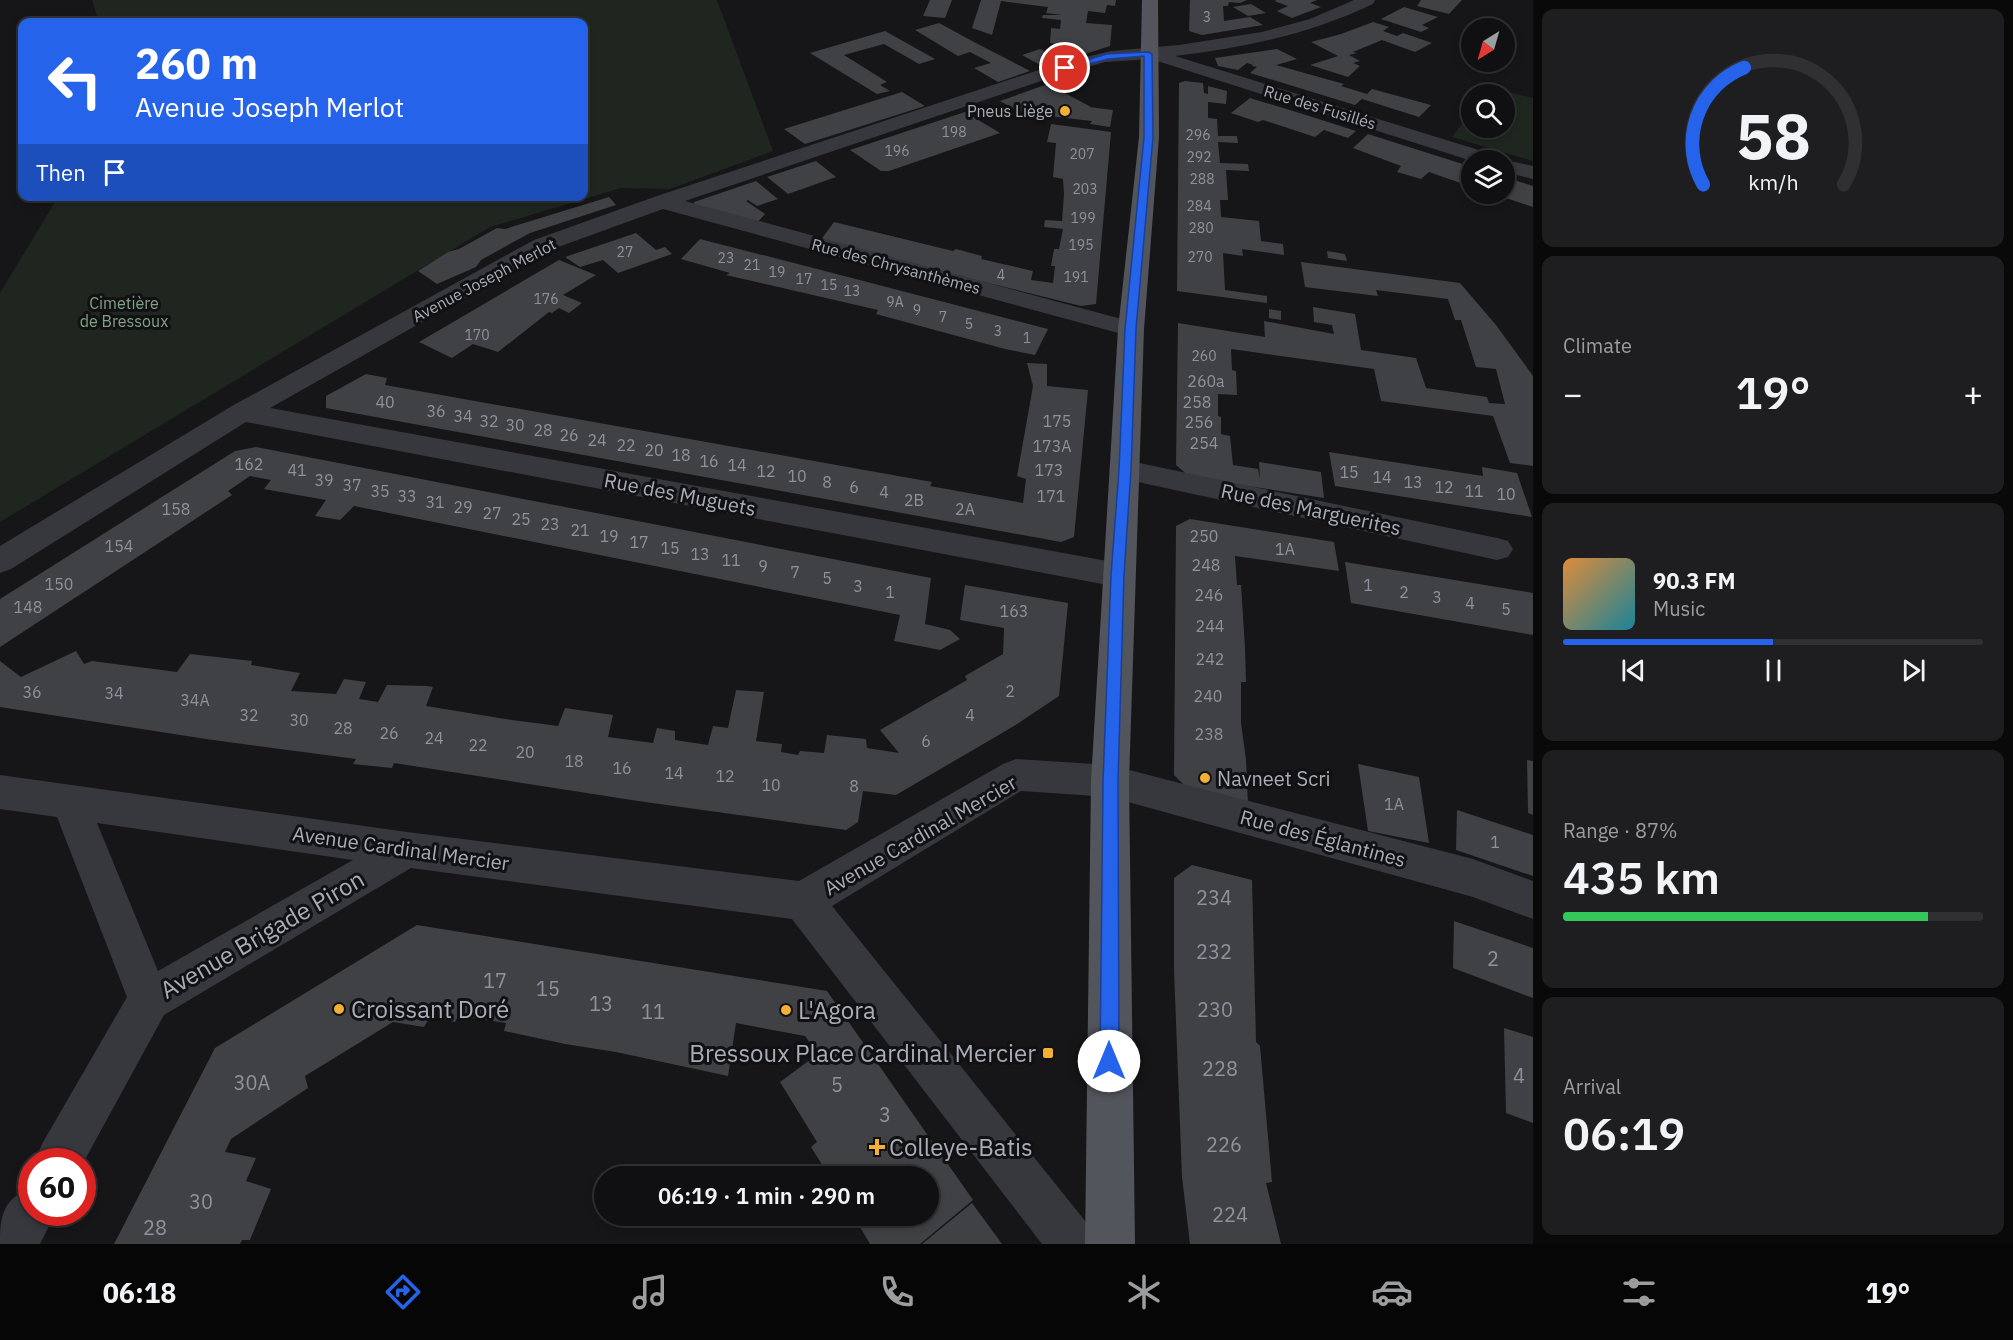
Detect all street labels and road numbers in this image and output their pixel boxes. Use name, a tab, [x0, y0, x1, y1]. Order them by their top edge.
street label: Rue des Fusillés	[1262, 80, 1378, 134]
street label: Avenue Joseph Merlot	[409, 234, 559, 326]
street label: Rue des Chrysanthèmes	[809, 234, 983, 298]
street label: Rue des Muguets	[602, 466, 758, 522]
street label: Rue des Marguerites	[1218, 477, 1404, 541]
street label: Avenue Cardinal Mercier	[819, 769, 1021, 901]
street label: Rue des Églantines	[1237, 803, 1409, 873]
street label: Avenue Cardinal Mercier	[291, 819, 511, 877]
street label: Avenue Brigade Piron	[154, 862, 370, 1006]

